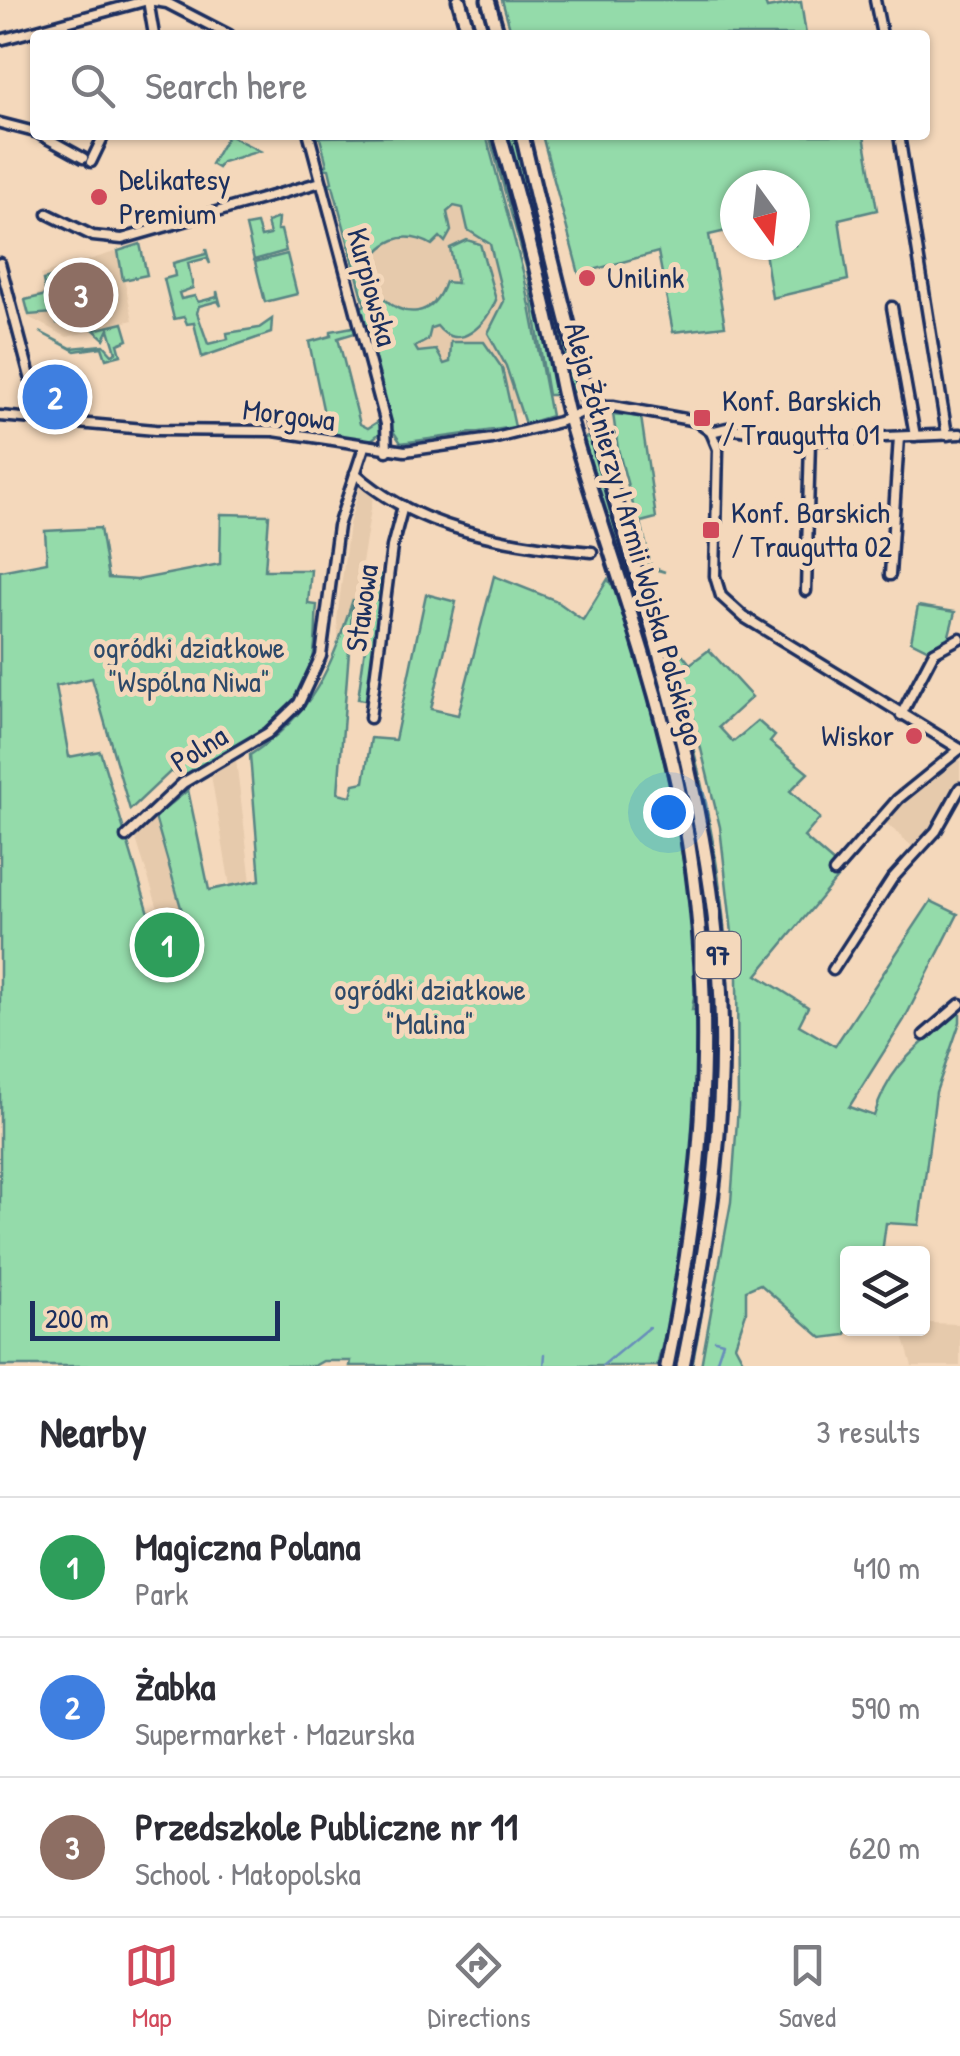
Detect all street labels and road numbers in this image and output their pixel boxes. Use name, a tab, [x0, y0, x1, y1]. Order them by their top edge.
street label: Kurpiowska	[338, 223, 408, 350]
street label: Aleja Żołnierzy I Armii Wojska Polskiego	[555, 317, 715, 750]
street label: Morgowa	[241, 389, 338, 440]
street label: Stawowa	[335, 562, 387, 654]
street label: Polna	[163, 715, 235, 781]
road number: 97	[696, 932, 740, 978]

